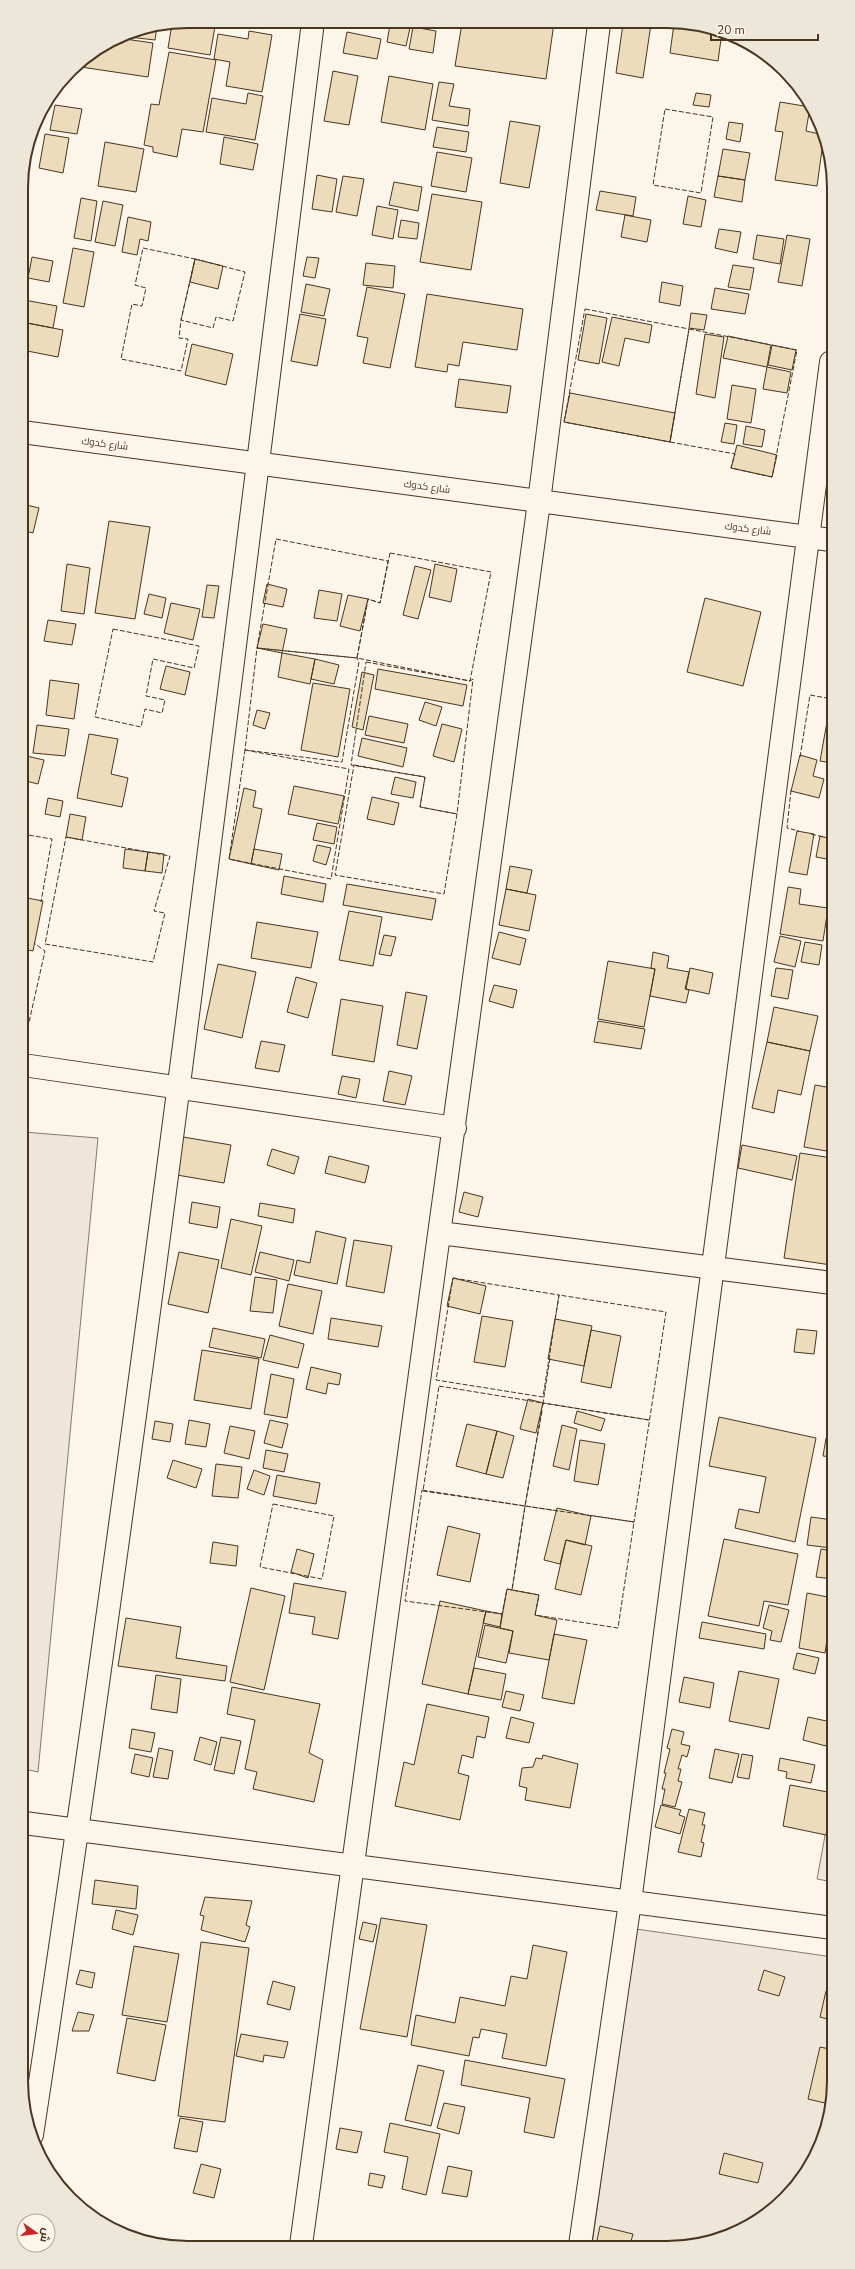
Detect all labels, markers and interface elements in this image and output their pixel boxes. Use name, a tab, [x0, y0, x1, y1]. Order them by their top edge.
scale bar	[711, 16, 818, 42]
text: 20 m	[717, 22, 745, 38]
street label: شارع كدوك	[81, 434, 129, 454]
street label: شارع كدوك	[403, 477, 451, 497]
street label: شارع كدوك	[724, 519, 772, 539]
north arrow	[16, 2213, 56, 2253]
text: ش	[36, 2227, 54, 2244]

